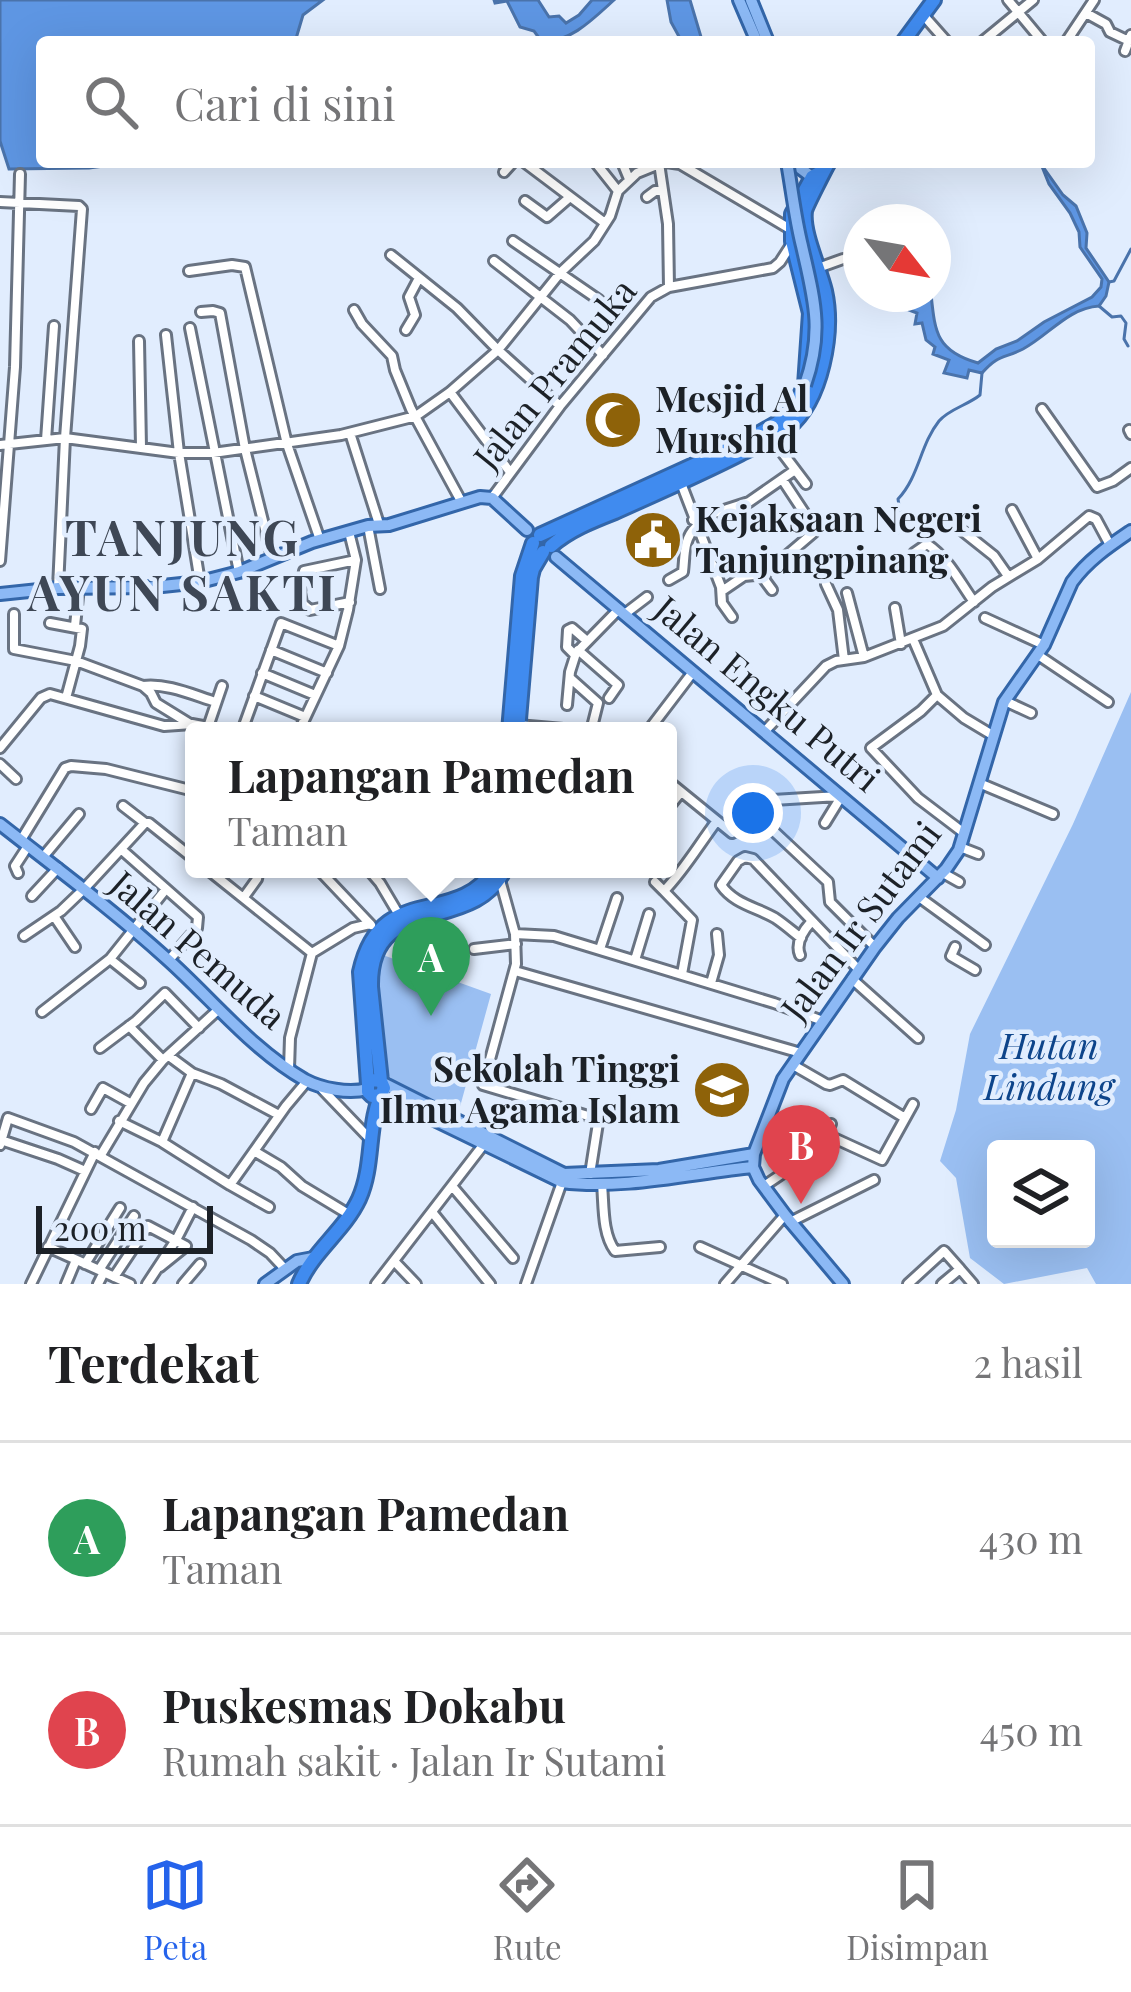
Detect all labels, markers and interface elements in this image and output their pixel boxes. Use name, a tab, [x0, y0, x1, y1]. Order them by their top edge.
search box	[36, 36, 1095, 168]
icon: search	[78, 69, 144, 135]
text: Cari di sini	[174, 72, 396, 132]
north arrow	[843, 204, 951, 312]
street label: Jalan Pramuka	[461, 267, 645, 479]
place label: Mesjid Al Murshid	[655, 373, 808, 462]
mosque icon: Mesjid Al Murshid	[582, 389, 644, 451]
place label: Kejaksaan Negeri Tanjungpinang	[695, 493, 982, 582]
district label: TANJUNG AYUN SAKTI	[26, 504, 339, 623]
public building icon: Kejaksaan Negeri Tanjungpinang	[622, 509, 684, 571]
street label: Jalan Engku Putri	[645, 583, 891, 801]
popup	[185, 722, 677, 878]
text: Lapangan Pamedan	[227, 744, 635, 804]
your location	[723, 783, 783, 843]
text: Taman	[227, 804, 348, 856]
street label: Jalan Ir Sutami	[768, 811, 950, 1030]
street label: Jalan Pemuda	[100, 858, 297, 1038]
pin: A	[392, 917, 470, 1016]
park label: Hutan Lindung	[982, 1020, 1117, 1109]
place label: Sekolah Tinggi Ilmu Agama Islam	[380, 1043, 680, 1132]
school or university icon: Sekolah Tinggi Ilmu Agama Islam	[691, 1059, 753, 1121]
pin: B	[762, 1105, 840, 1204]
map controls	[987, 1140, 1095, 1248]
button: layers	[987, 1140, 1095, 1248]
scale bar	[36, 1200, 213, 1253]
text: 200 m	[54, 1205, 147, 1249]
text: Terdekat	[48, 1328, 259, 1396]
text: 2 hasil	[973, 1336, 1083, 1388]
text: Lapangan Pamedan	[162, 1482, 569, 1542]
text: A	[74, 1512, 100, 1564]
text: 430 m	[979, 1512, 1083, 1564]
text: Taman	[162, 1542, 282, 1594]
text: Puskesmas Dokabu	[162, 1674, 566, 1734]
text: B	[74, 1704, 100, 1756]
text: 450 m	[980, 1704, 1083, 1756]
text: Rumah sakit · Jalan Ir Sutami	[162, 1734, 667, 1786]
tab: Peta	[142, 1852, 208, 1968]
tab: Rute	[493, 1852, 562, 1968]
tab: Disimpan	[846, 1852, 989, 1968]

